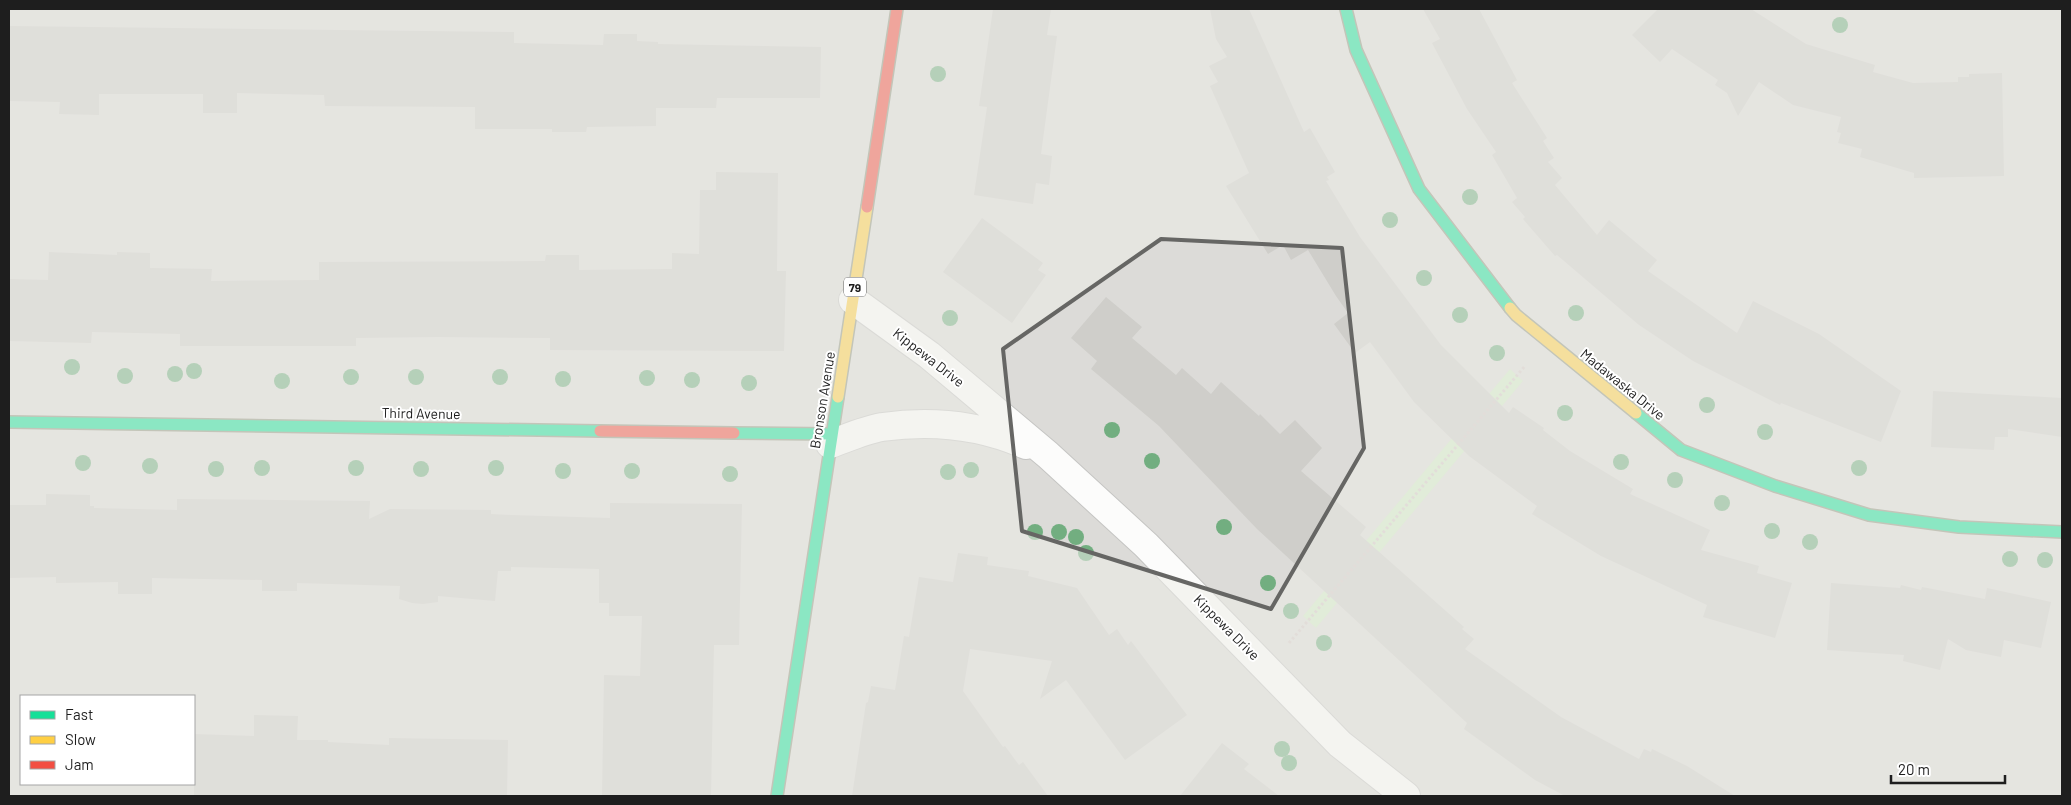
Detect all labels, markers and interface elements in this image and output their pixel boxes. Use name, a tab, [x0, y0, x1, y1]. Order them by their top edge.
road number: 79	[844, 278, 866, 296]
street label: Kippewa Drive	[890, 324, 968, 390]
street label: Madawaska Drive	[1577, 345, 1669, 423]
street label: Bronson Avenue	[806, 350, 838, 450]
street label: Third Avenue	[381, 404, 461, 422]
street label: Kippewa Drive	[1191, 591, 1263, 663]
legend	[20, 695, 195, 785]
text: Fast	[65, 705, 93, 723]
text: Slow	[65, 730, 96, 748]
scale bar	[1891, 752, 2005, 784]
text: Jam	[65, 755, 94, 773]
text: 20 m	[1898, 760, 1930, 778]

